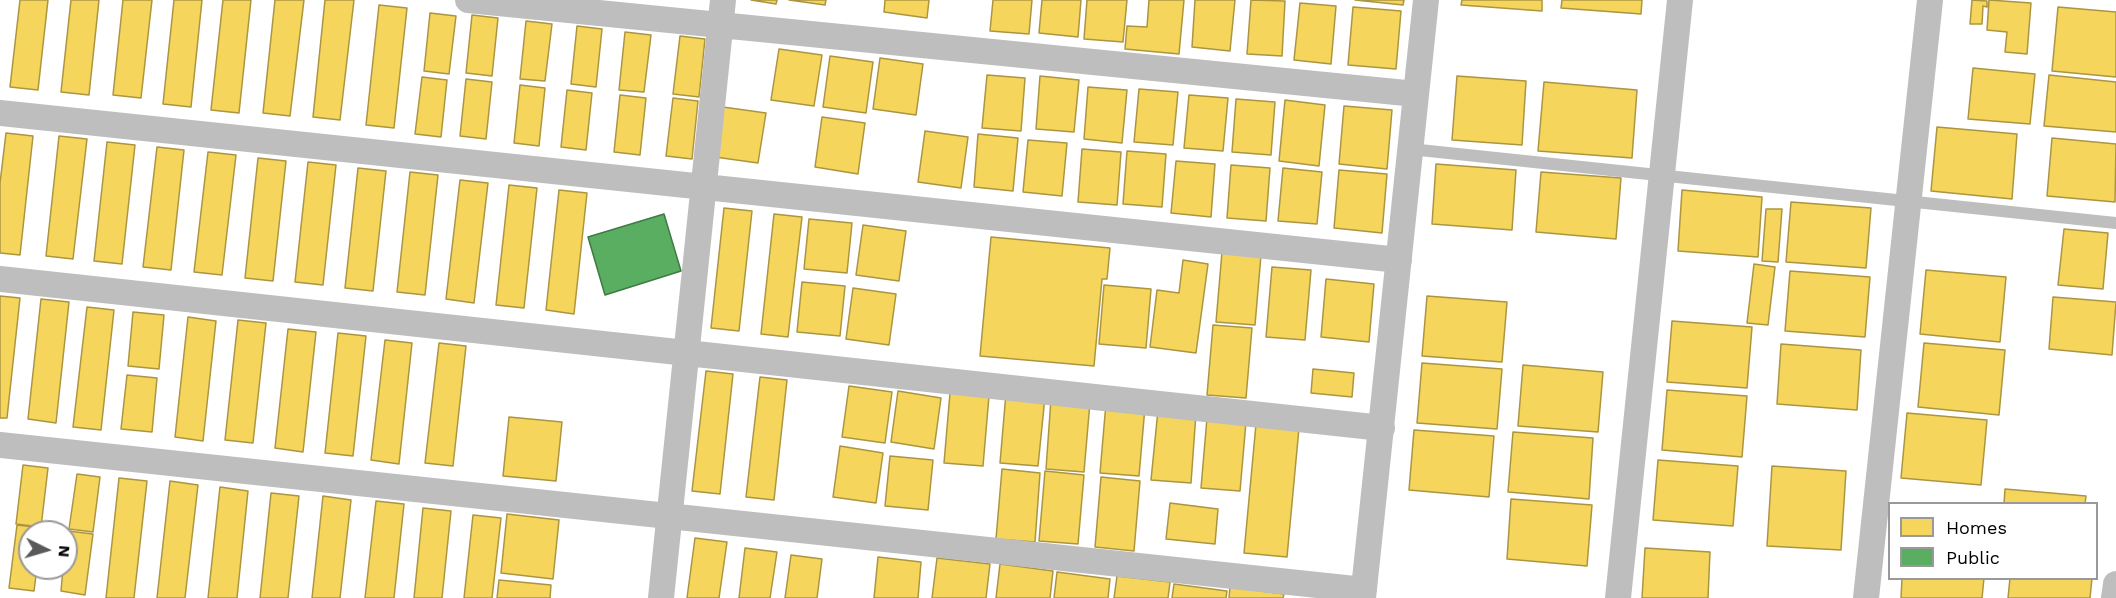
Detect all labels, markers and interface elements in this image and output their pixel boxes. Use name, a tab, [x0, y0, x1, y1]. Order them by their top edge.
legend	[1888, 502, 2098, 580]
text: Homes	[1946, 517, 2007, 538]
north arrow	[18, 520, 78, 580]
text: N	[54, 545, 74, 558]
text: Public	[1946, 547, 2000, 568]

